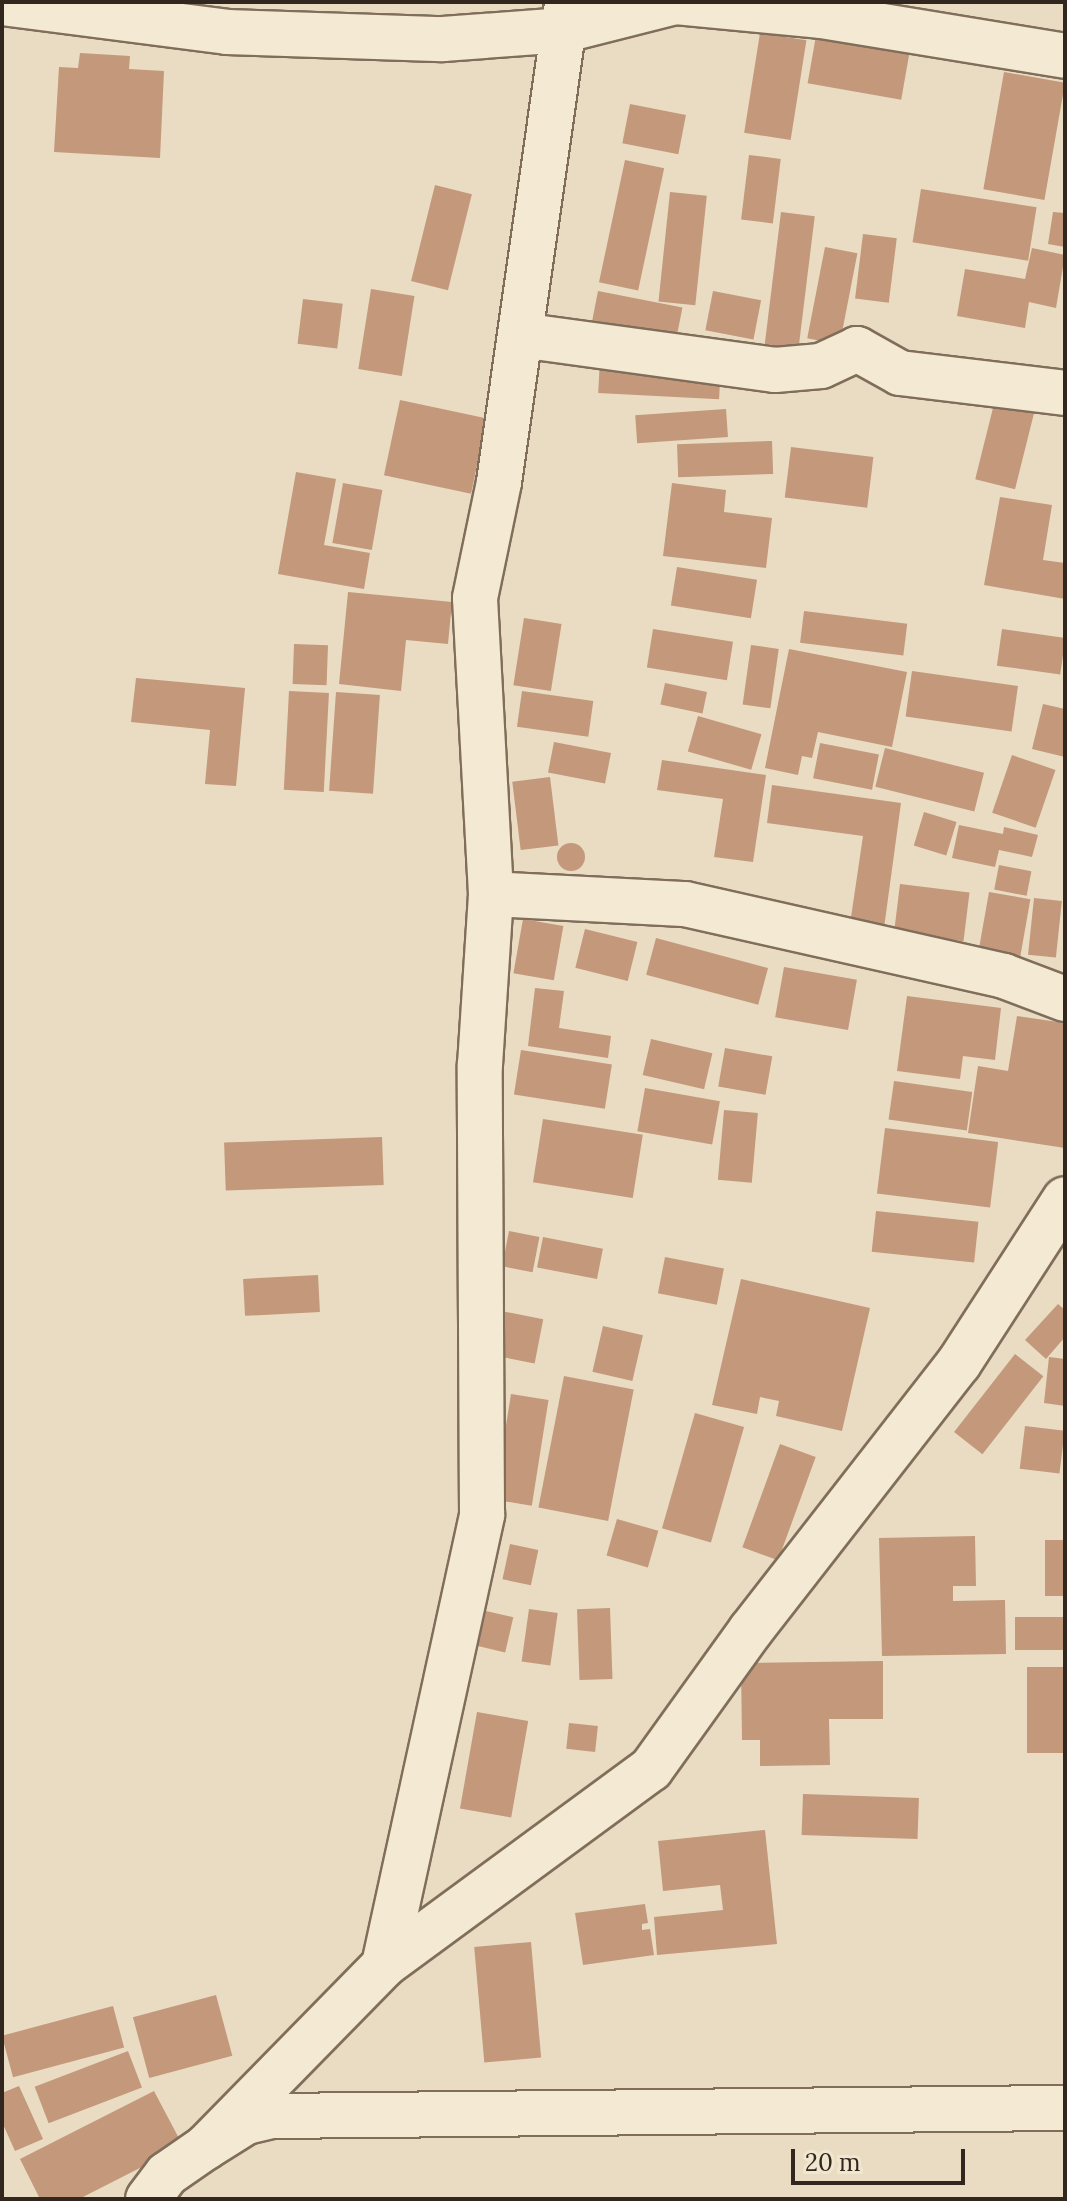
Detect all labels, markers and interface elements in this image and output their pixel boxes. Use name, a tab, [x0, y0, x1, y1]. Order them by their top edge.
scale bar	[795, 2133, 969, 2183]
text: 20 m	[805, 2147, 861, 2178]

